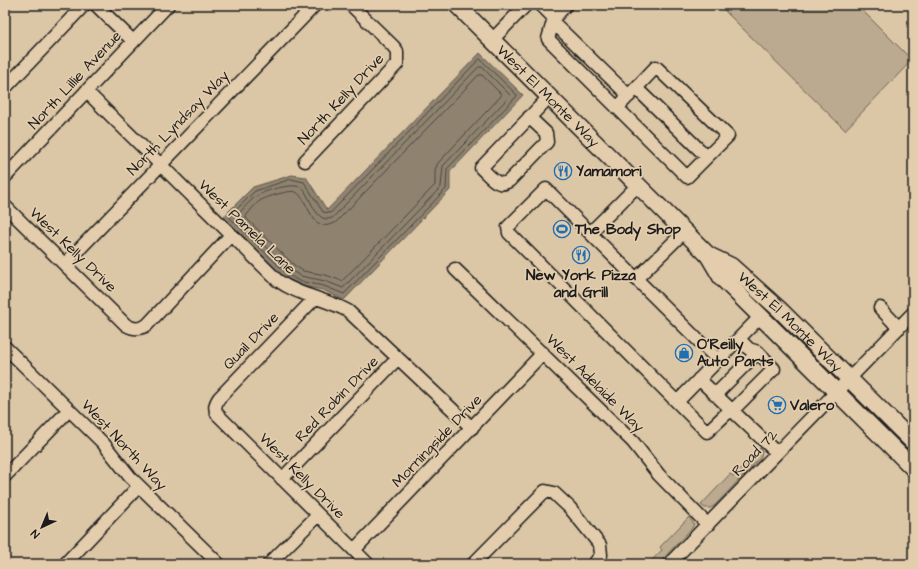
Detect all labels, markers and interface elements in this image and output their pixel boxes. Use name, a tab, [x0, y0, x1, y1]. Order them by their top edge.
street label: North Lillie Avenue	[24, 26, 126, 134]
street label: West El Monte Way	[492, 40, 605, 153]
street label: North Kelly Drive	[293, 49, 390, 150]
street label: North Lyndsay Way	[122, 66, 234, 181]
restaurant icon: Yamamori	[553, 161, 573, 181]
place label: Yamamori	[576, 161, 642, 182]
street label: West Pamela Lane	[194, 175, 300, 279]
street label: West Kelly Drive	[24, 203, 121, 298]
sports icon: The Body Shop	[552, 219, 572, 239]
place label: The Body Shop	[574, 219, 681, 241]
restaurant icon: New York Pizza and Grill	[571, 245, 591, 265]
place label: New York Pizza and Grill	[526, 265, 636, 303]
street label: West El Monte Way	[733, 267, 847, 378]
street label: Quail Drive	[218, 308, 284, 374]
street label: West Adelaide Way	[540, 329, 649, 438]
place label: O'Reilly Auto Parts	[697, 334, 774, 372]
shop icon: O'Reilly Auto Parts	[674, 343, 694, 363]
street label: Red Robin Drive	[291, 351, 383, 447]
street label: Morningside Drive	[387, 390, 488, 493]
street label: West North Way	[76, 395, 172, 496]
supermarket icon: Valero	[767, 395, 787, 415]
place label: Valero	[789, 395, 835, 416]
street label: Road 72	[727, 424, 783, 481]
street label: West Kelly Drive	[254, 428, 350, 524]
north arrow	[22, 507, 62, 547]
text: N	[28, 526, 43, 542]

